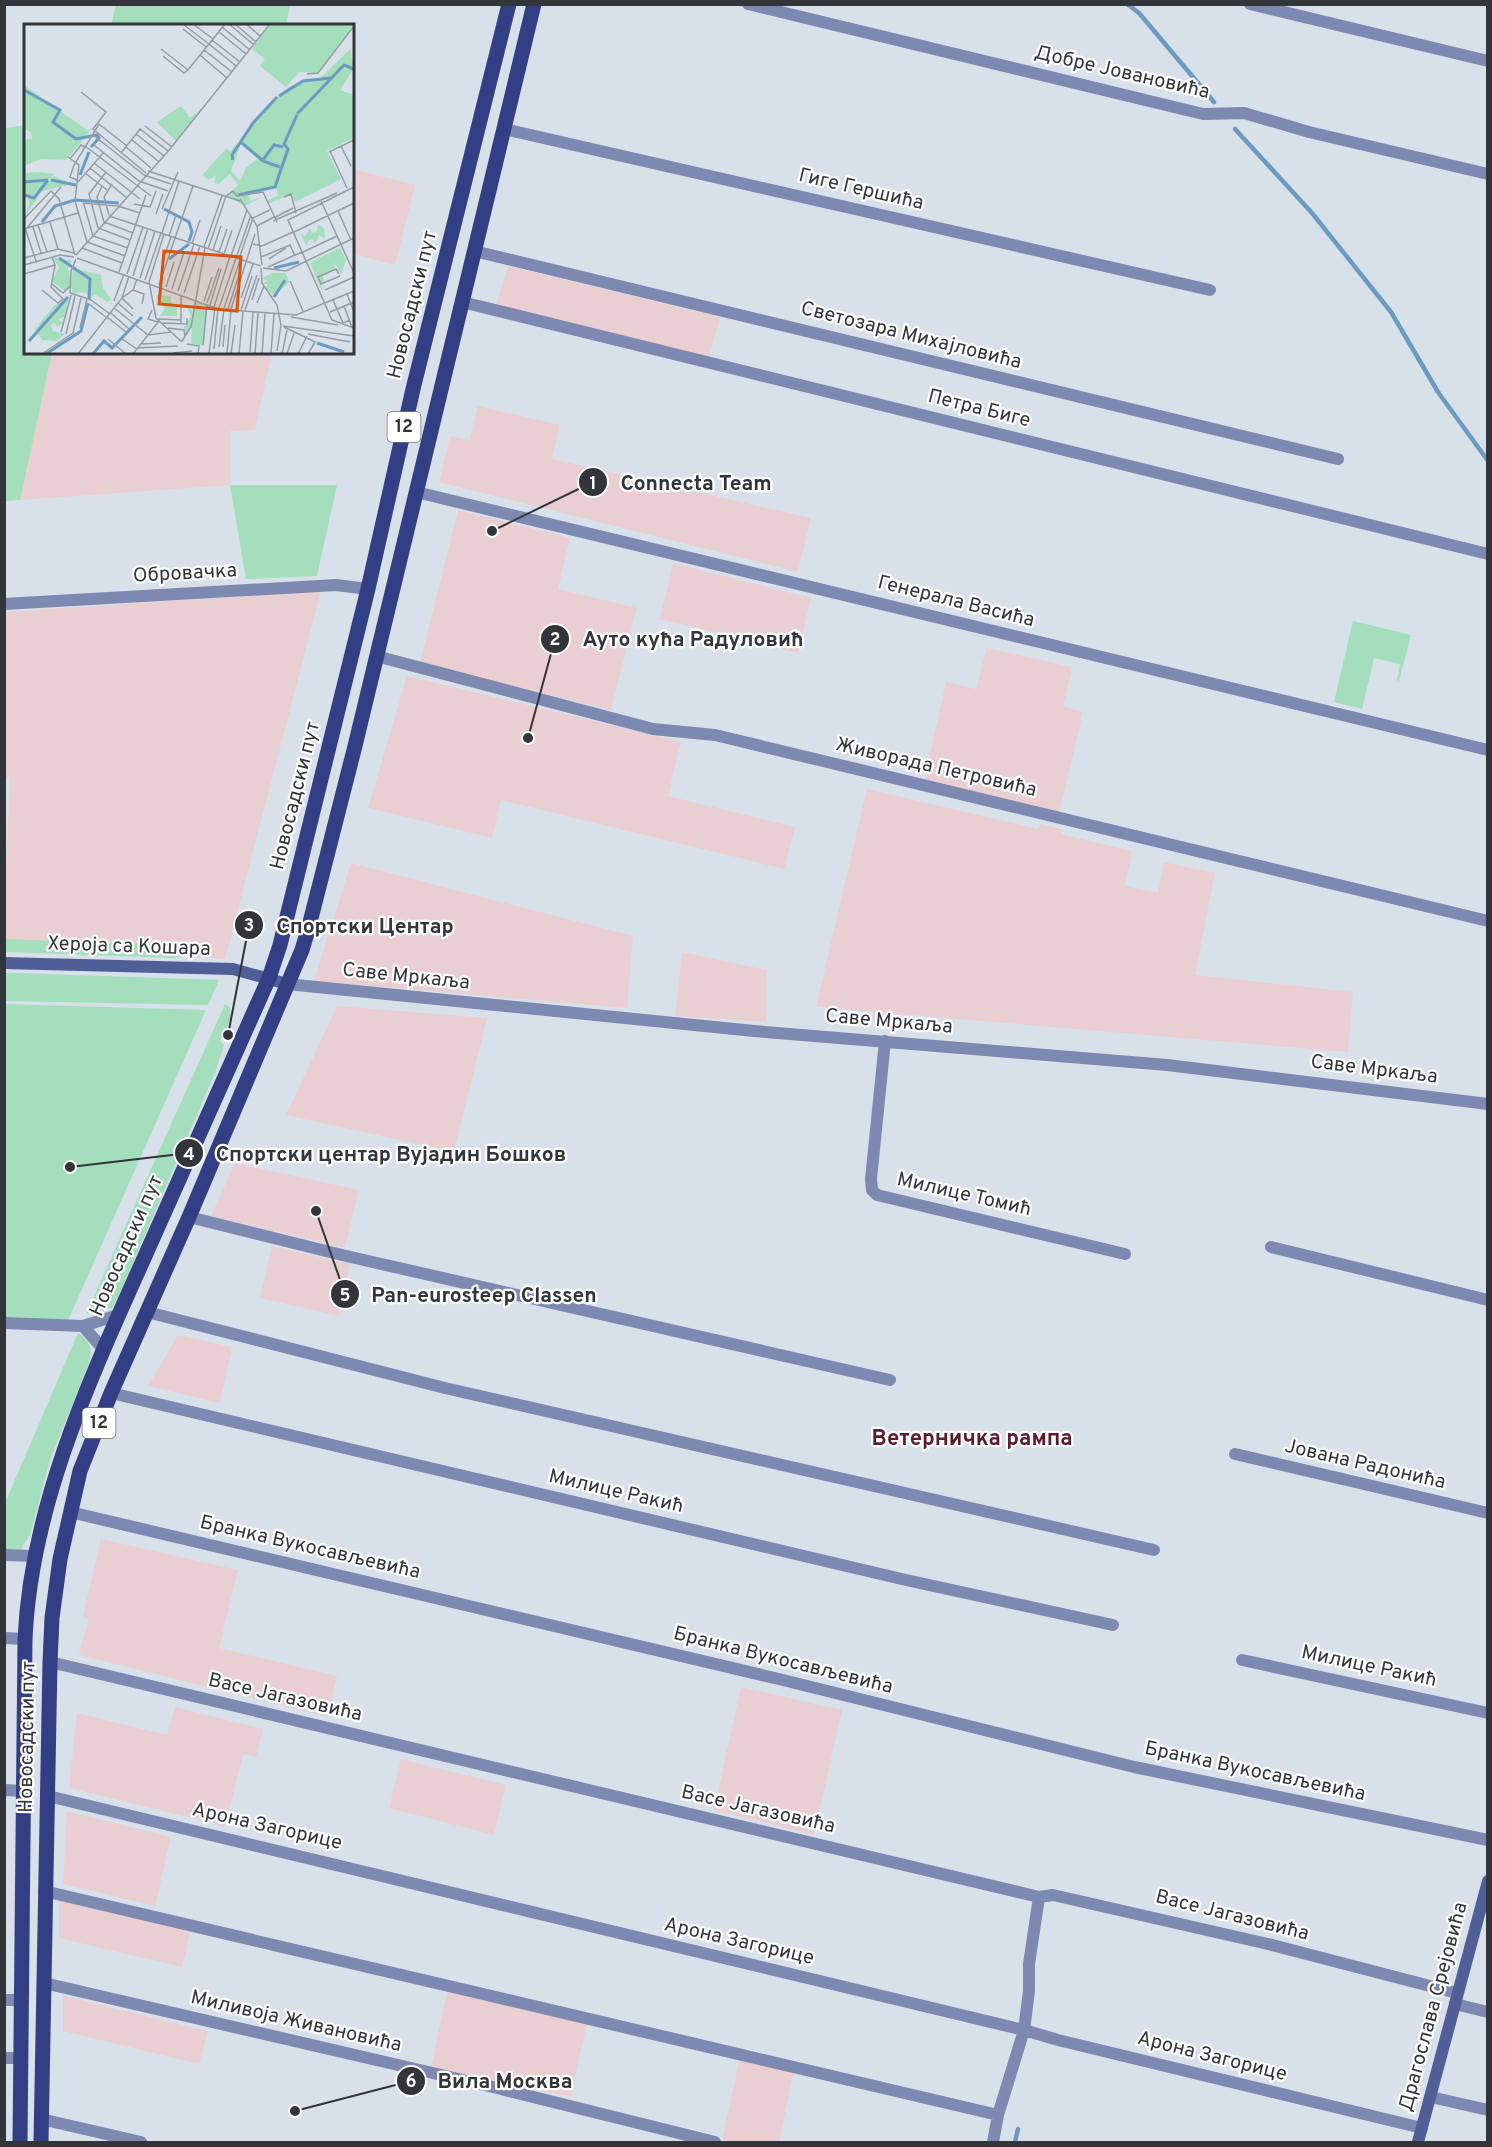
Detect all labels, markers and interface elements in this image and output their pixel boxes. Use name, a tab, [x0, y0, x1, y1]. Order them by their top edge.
inset map	[24, 24, 354, 354]
street label: Добре Јовановића	[1032, 40, 1212, 106]
street label: Гиге Гершића	[796, 163, 926, 217]
street label: Новосадски пут	[382, 228, 444, 382]
street label: Светозара Михајловића	[798, 296, 1024, 376]
street label: Петра Биге	[925, 384, 1033, 434]
road number: 12	[388, 412, 420, 442]
callout: Connecta Team	[578, 463, 783, 502]
text: Connecta Team	[620, 471, 772, 498]
text: 1	[589, 473, 597, 496]
street label: Обровачка	[132, 558, 238, 590]
street label: Генерала Васића	[875, 570, 1037, 634]
callout: Ауто кућа Радуловић	[540, 620, 816, 659]
text: Ауто кућа Радуловић	[582, 627, 804, 654]
text: 2	[549, 629, 561, 652]
street label: Новосадски пут	[265, 719, 327, 873]
street label: Живорада Петровића	[833, 732, 1039, 804]
callout: Спортски Центар	[234, 906, 466, 945]
text: Спортски Центар	[276, 914, 454, 941]
text: 3	[244, 915, 254, 938]
street label: Хероја са Кошара	[47, 931, 211, 963]
street label: Саве Мркаља	[341, 957, 471, 997]
street label: Саве Мркаља	[824, 1003, 954, 1041]
street label: Саве Мркаља	[1309, 1049, 1439, 1091]
callout: Спортски центар Вујадин Бошков	[174, 1134, 579, 1173]
text: Спортски центар Вујадин Бошков	[216, 1142, 566, 1169]
text: 4	[183, 1144, 195, 1167]
street label: Милице Томић	[894, 1167, 1034, 1223]
street label: Новосадски пут	[84, 1171, 170, 1321]
callout: Pan-eurosteep Classen	[330, 1275, 609, 1314]
text: Pan-eurosteep Classen	[371, 1283, 597, 1310]
text: 5	[340, 1285, 351, 1308]
road number: 12	[82, 1408, 116, 1438]
district label: Ветерничка рампа	[872, 1426, 1072, 1453]
street label: Јована Радонића	[1282, 1434, 1448, 1496]
street label: Милице Ракић	[546, 1464, 686, 1520]
street label: Бранка Вукосављевића	[197, 1510, 423, 1586]
street label: Бранка Вукосављевића	[671, 1621, 895, 1701]
street label: Милице Ракић	[1299, 1640, 1439, 1694]
street label: Новосадски пут	[14, 1661, 42, 1813]
street label: Васе Јагазовића	[205, 1668, 365, 1728]
street label: Бранка Вукосављевића	[1142, 1736, 1368, 1808]
street label: Васе Јагазовића	[678, 1780, 838, 1840]
street label: Арона Загорице	[189, 1797, 345, 1857]
street label: Васе Јагазовића	[1152, 1884, 1312, 1948]
street label: Драгослава Срејовића	[1394, 1900, 1474, 2114]
street label: Арона Загорице	[661, 1912, 817, 1972]
street label: Миливоја Живановића	[188, 1985, 404, 2059]
street label: Арона Загорице	[1135, 2026, 1289, 2088]
callout: Вила Москва	[396, 2061, 585, 2100]
text: Вила Москва	[438, 2069, 572, 2096]
text: 6	[405, 2071, 417, 2094]

